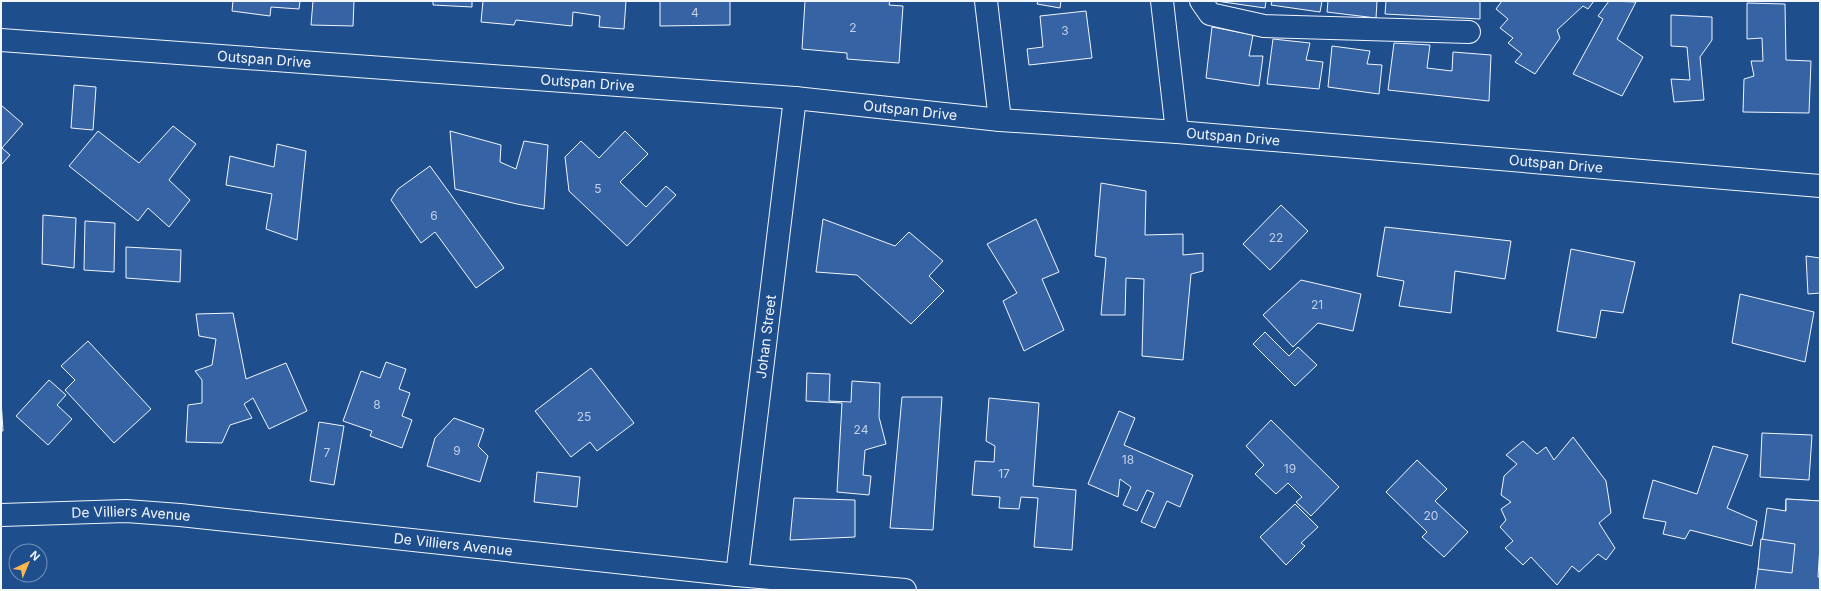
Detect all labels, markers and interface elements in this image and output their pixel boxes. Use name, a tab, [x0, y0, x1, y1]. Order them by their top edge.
house number: 4	[691, 5, 699, 20]
house number: 2	[849, 20, 857, 35]
house number: 3	[1061, 23, 1069, 38]
street label: Outspan Drive	[217, 47, 312, 71]
street label: Outspan Drive	[540, 70, 635, 94]
street label: Outspan Drive	[862, 96, 958, 123]
street label: Outspan Drive	[1185, 124, 1281, 149]
street label: Outspan Drive	[1508, 151, 1604, 176]
house number: 5	[594, 181, 602, 196]
house number: 6	[430, 208, 438, 223]
house number: 22	[1269, 230, 1283, 245]
street label: Johan Street	[752, 293, 779, 380]
house number: 21	[1311, 297, 1323, 312]
house number: 8	[373, 397, 381, 412]
house number: 25	[577, 409, 591, 424]
house number: 24	[854, 422, 869, 437]
house number: 9	[453, 443, 461, 458]
house number: 7	[324, 445, 331, 460]
house number: 18	[1122, 452, 1134, 467]
house number: 19	[1284, 461, 1296, 476]
house number: 17	[998, 466, 1010, 481]
street label: De Villiers Avenue	[71, 502, 191, 524]
house number: 20	[1424, 508, 1438, 523]
street label: De Villiers Avenue	[393, 529, 514, 559]
north arrow	[8, 543, 48, 583]
text: N	[27, 548, 43, 564]

